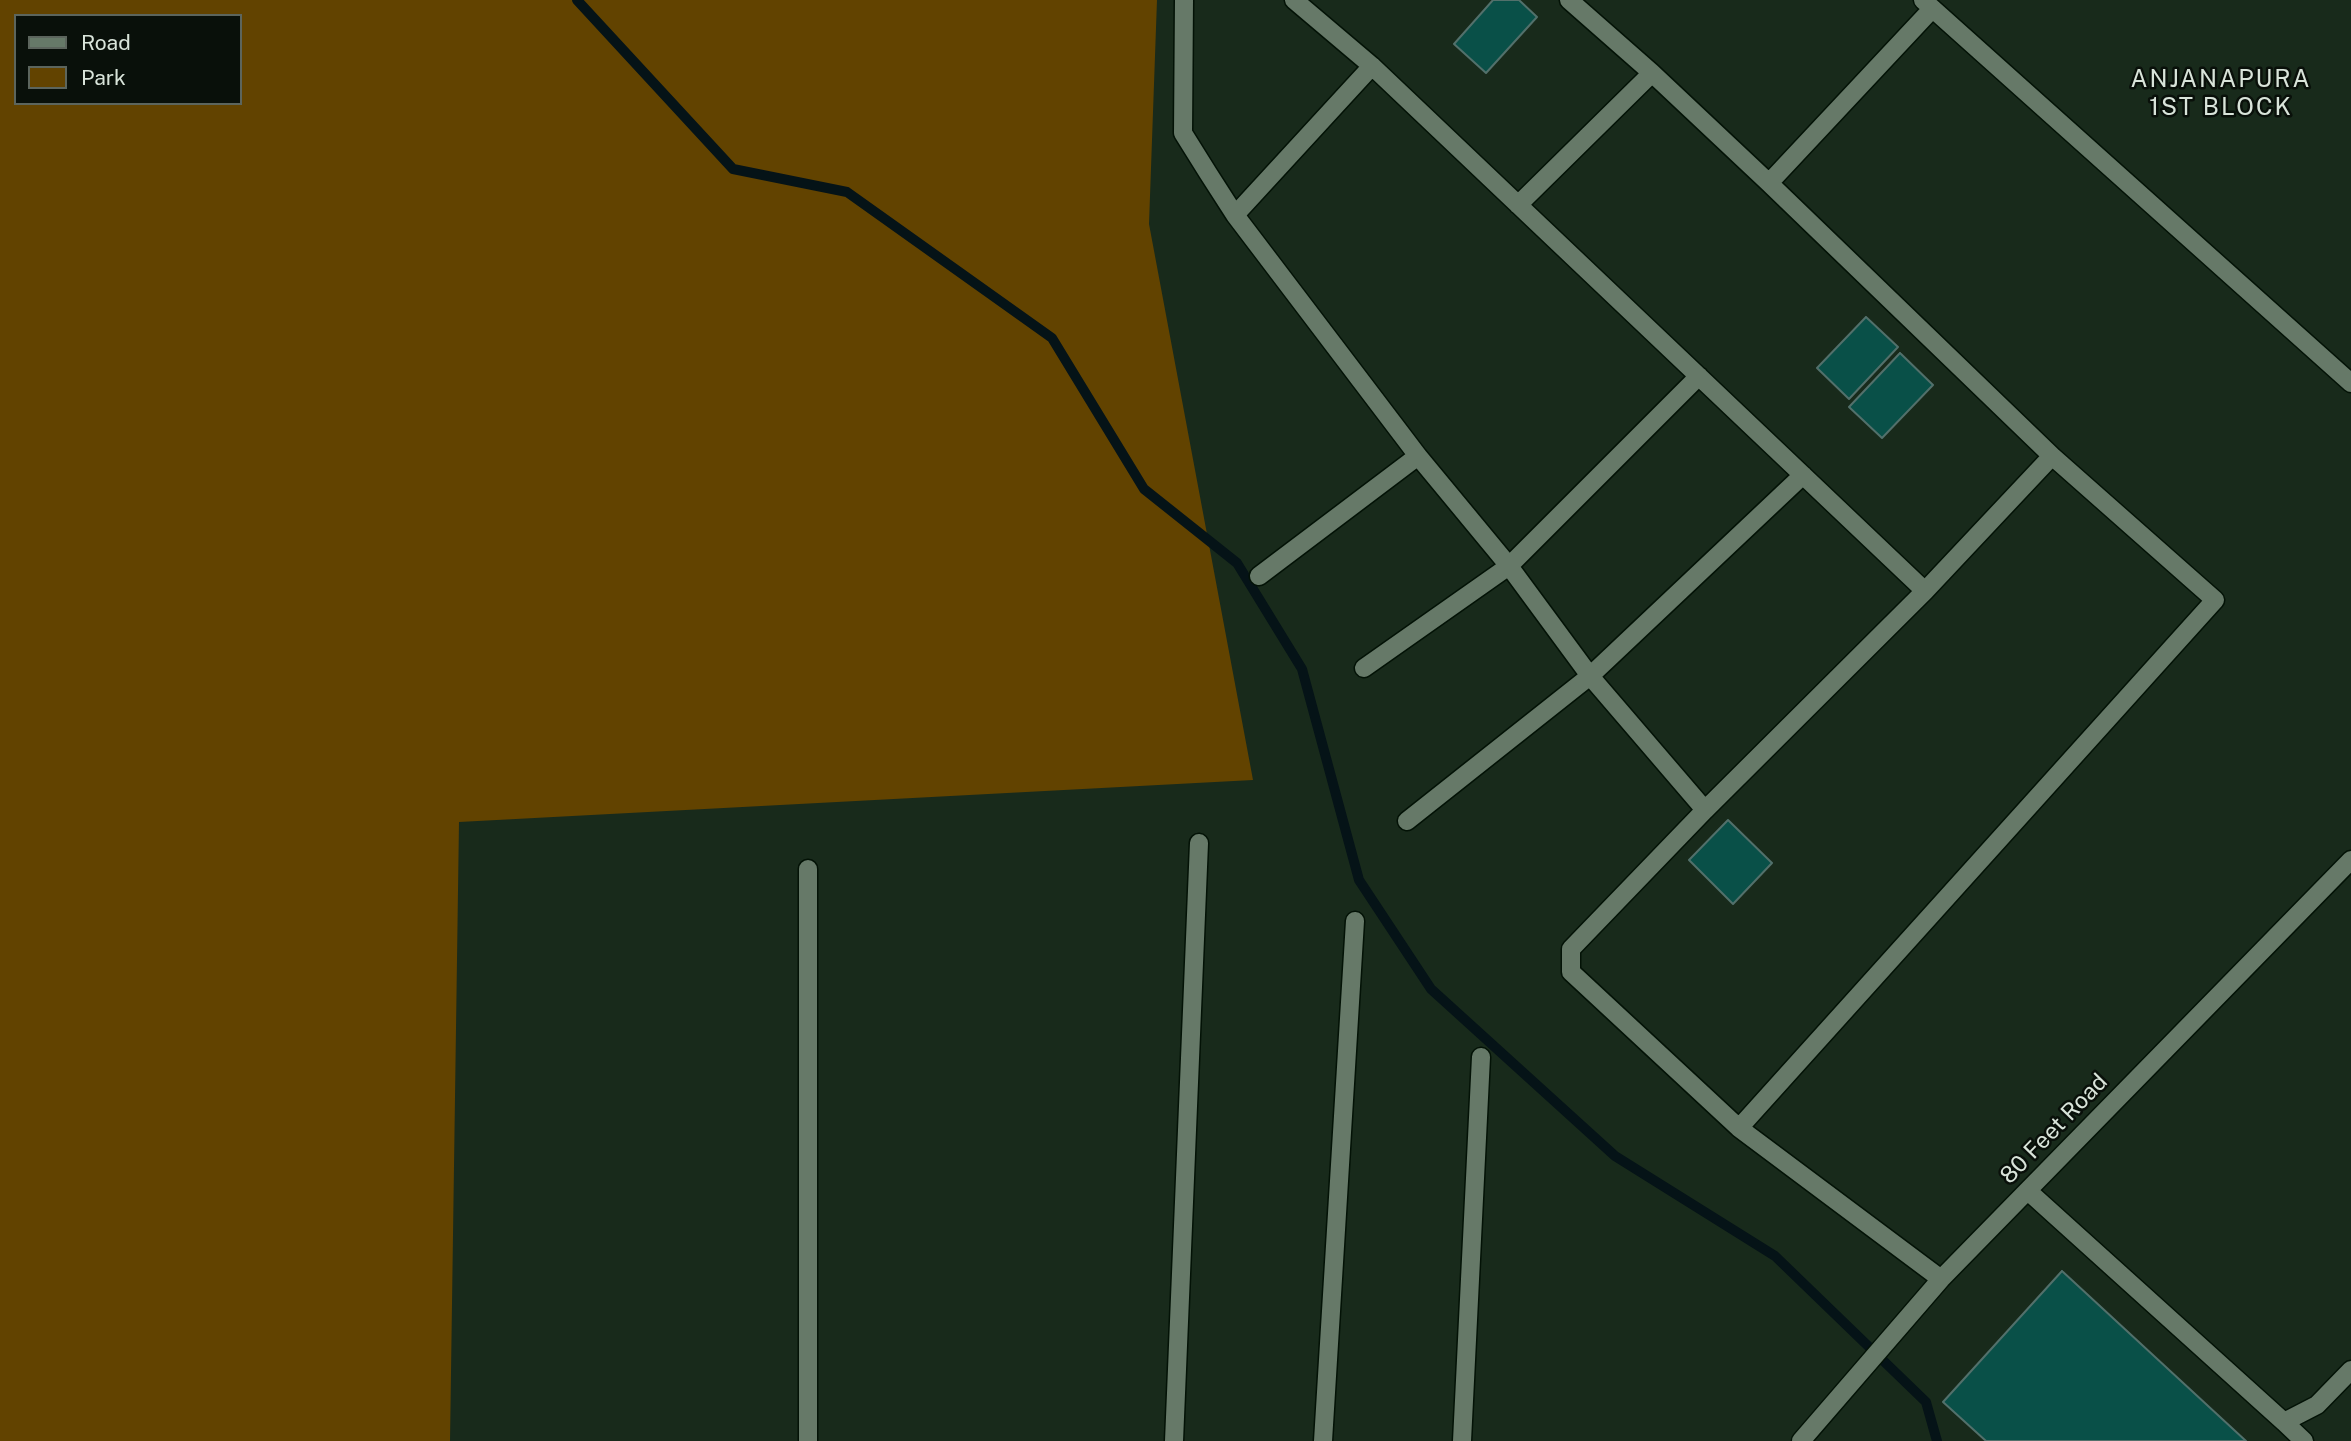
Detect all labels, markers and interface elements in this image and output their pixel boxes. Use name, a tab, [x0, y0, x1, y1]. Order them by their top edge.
legend	[14, 14, 242, 105]
text: Road	[81, 30, 131, 55]
text: Park	[81, 65, 126, 90]
district label: ANJANAPURA 1ST BLOCK	[2132, 66, 2310, 122]
street label: 80 Feet Road	[1995, 1068, 2113, 1190]

